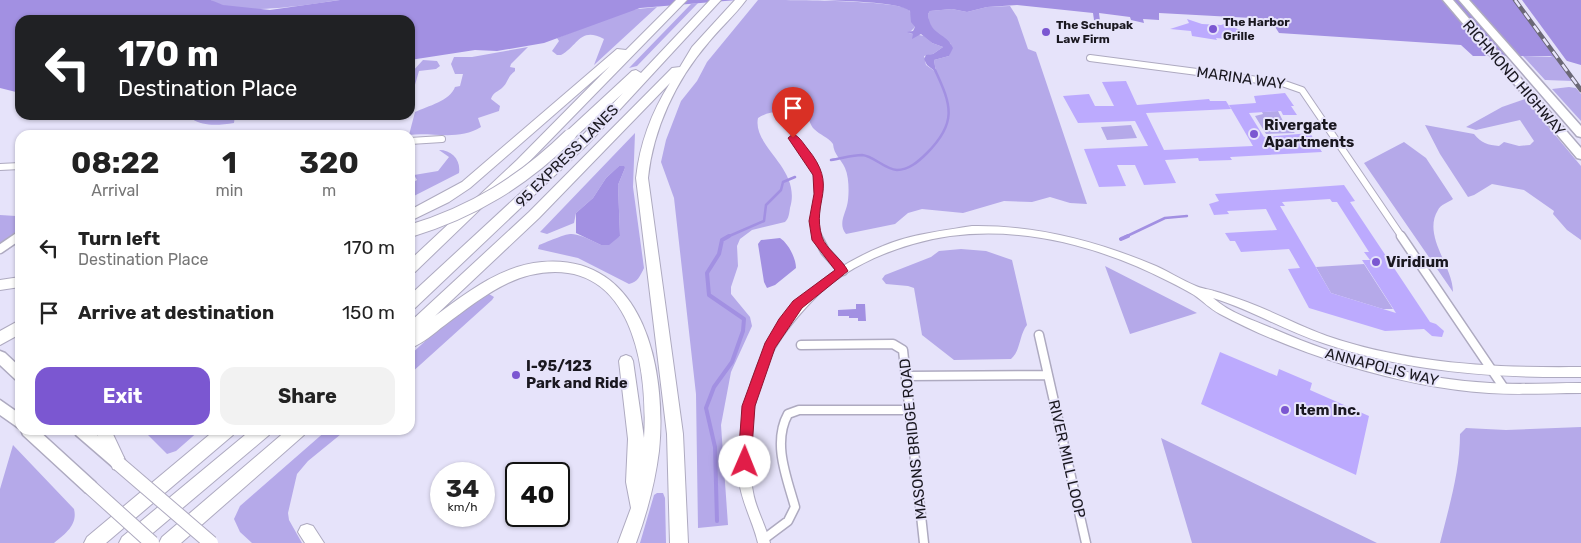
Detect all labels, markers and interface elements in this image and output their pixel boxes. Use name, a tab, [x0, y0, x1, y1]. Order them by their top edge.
place label: The Harbor Grille	[1223, 15, 1290, 43]
street label: RICHMOND HIGHWAY	[1459, 17, 1569, 140]
place label: The Schupak Law Firm	[1056, 18, 1133, 46]
marker: The Harbor Grille	[1207, 23, 1219, 35]
marker: The Schupak Law Firm	[1040, 26, 1052, 38]
text: 170 m	[118, 33, 219, 75]
icon: left	[35, 35, 100, 100]
street label: MARINA WAY	[1195, 63, 1287, 93]
text: Destination Place	[118, 75, 297, 102]
pin	[772, 87, 814, 138]
icon: arrive	[779, 94, 807, 122]
street label: 95 EXPRESS LANES	[512, 101, 622, 211]
place label: Rivergate Apartments	[1264, 116, 1354, 151]
marker: Rivergate Apartments	[1248, 128, 1260, 140]
text: 08:22	[71, 145, 159, 181]
text: 1	[222, 145, 237, 181]
text: 320	[299, 145, 359, 181]
text: Arrival	[91, 181, 139, 200]
text: min	[215, 181, 243, 200]
text: m	[322, 181, 336, 200]
text: Turn left	[78, 227, 160, 250]
icon: left	[35, 234, 63, 262]
text: 170 m	[344, 236, 395, 259]
text: Destination Place	[78, 250, 208, 269]
place label: Viridium	[1386, 253, 1449, 271]
marker: Viridium	[1370, 256, 1382, 268]
icon: arrive	[35, 299, 63, 327]
text: Arrive at destination	[78, 301, 274, 324]
text: 150 m	[342, 301, 395, 324]
street label: ANNAPOLIS WAY	[1323, 344, 1441, 390]
place label: I-95/123 Park and Ride	[526, 357, 628, 392]
street label: MASONS BRIDGE ROAD	[896, 357, 930, 521]
button: Exit	[35, 367, 210, 425]
button: Share	[220, 367, 395, 425]
marker: I-95/123 Park and Ride	[510, 369, 522, 381]
street label: RIVER MILL LOOP	[1045, 398, 1089, 520]
place label: Item Inc.	[1295, 401, 1360, 419]
marker: Item Inc.	[1279, 404, 1291, 416]
position arrow	[718, 435, 770, 487]
speed limit sign: 40	[505, 462, 570, 527]
text: 34	[446, 474, 479, 503]
text: km/h	[448, 500, 477, 514]

